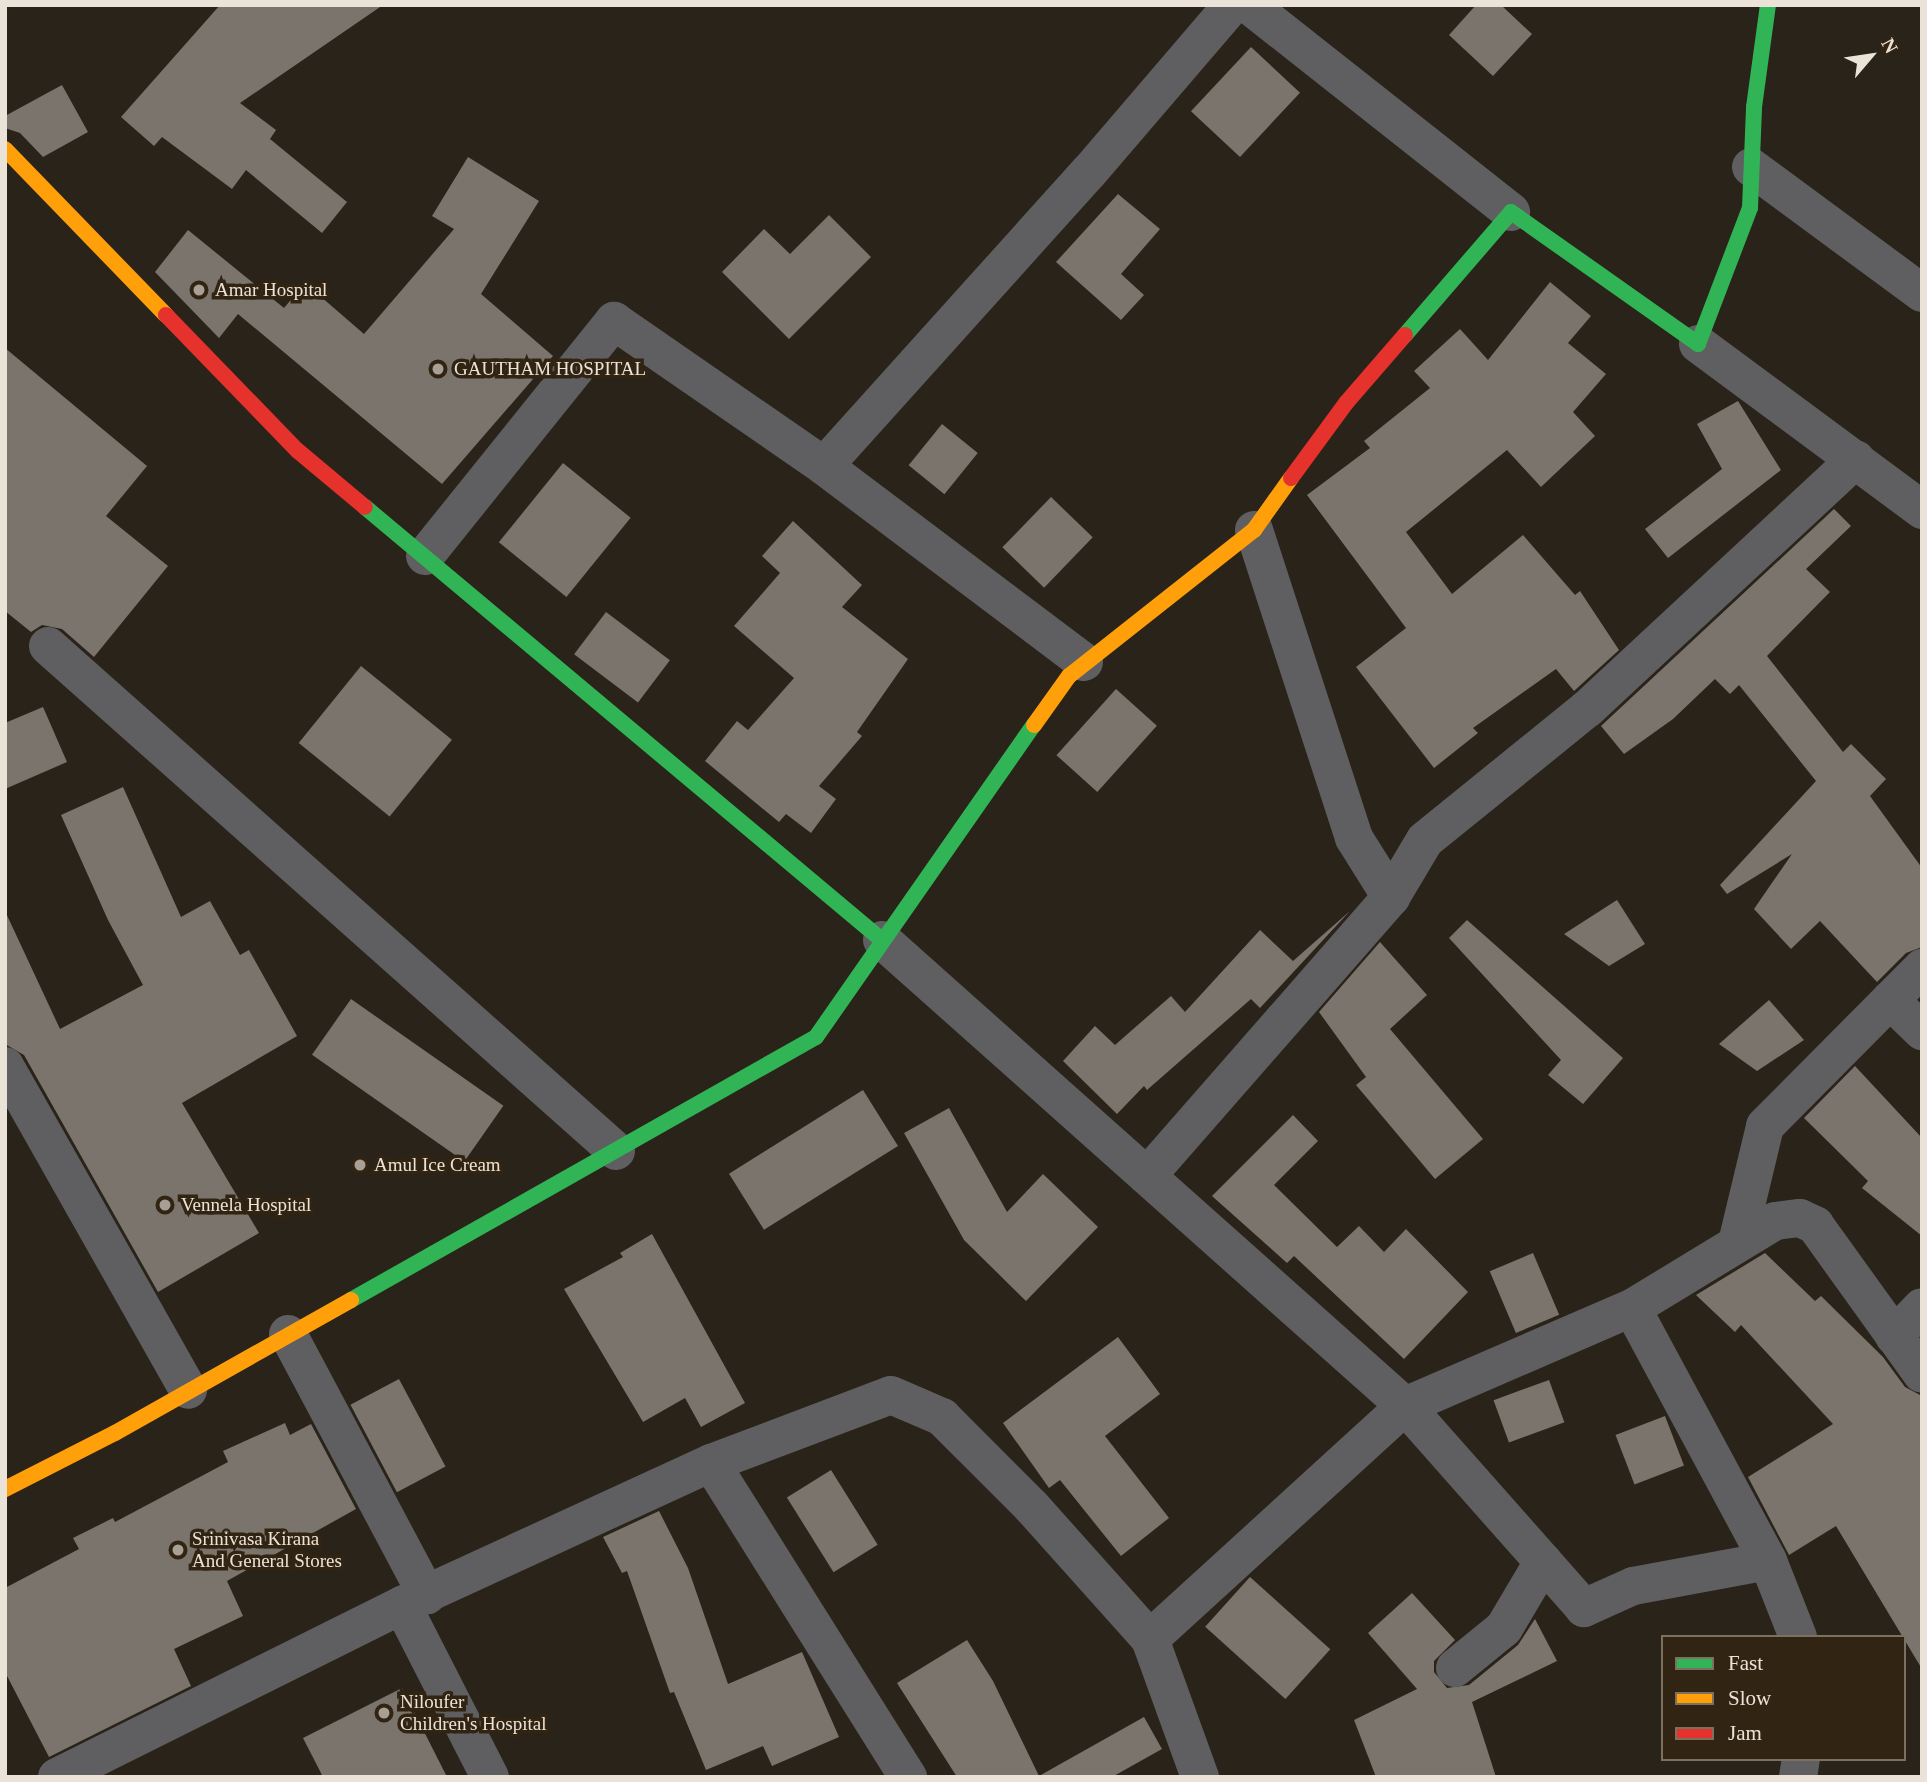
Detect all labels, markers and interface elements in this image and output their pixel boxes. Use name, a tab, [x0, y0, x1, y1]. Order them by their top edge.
north arrow	[1836, 21, 1906, 91]
text: N	[1877, 34, 1902, 57]
place label: Amar Hospital	[215, 279, 327, 301]
marker: Amar Hospital	[189, 280, 209, 300]
place label: GAUTHAM HOSPITAL	[454, 358, 646, 380]
marker: GAUTHAM HOSPITAL	[428, 359, 448, 379]
place label: Amul Ice Cream	[374, 1154, 501, 1176]
marker: Amul Ice Cream	[352, 1157, 368, 1173]
place label: Vennela Hospital	[181, 1194, 311, 1216]
marker: Vennela Hospital	[155, 1195, 175, 1215]
place label: Srinivasa Kirana And General Stores	[192, 1528, 342, 1572]
marker: Srinivasa Kirana And General Stores	[170, 1542, 186, 1558]
legend	[1661, 1635, 1906, 1761]
text: Fast	[1728, 1651, 1763, 1675]
text: Slow	[1728, 1686, 1771, 1710]
place label: Niloufer Children's Hospital	[400, 1691, 546, 1735]
marker: Niloufer Children's Hospital	[374, 1703, 394, 1723]
text: Jam	[1728, 1721, 1762, 1745]

